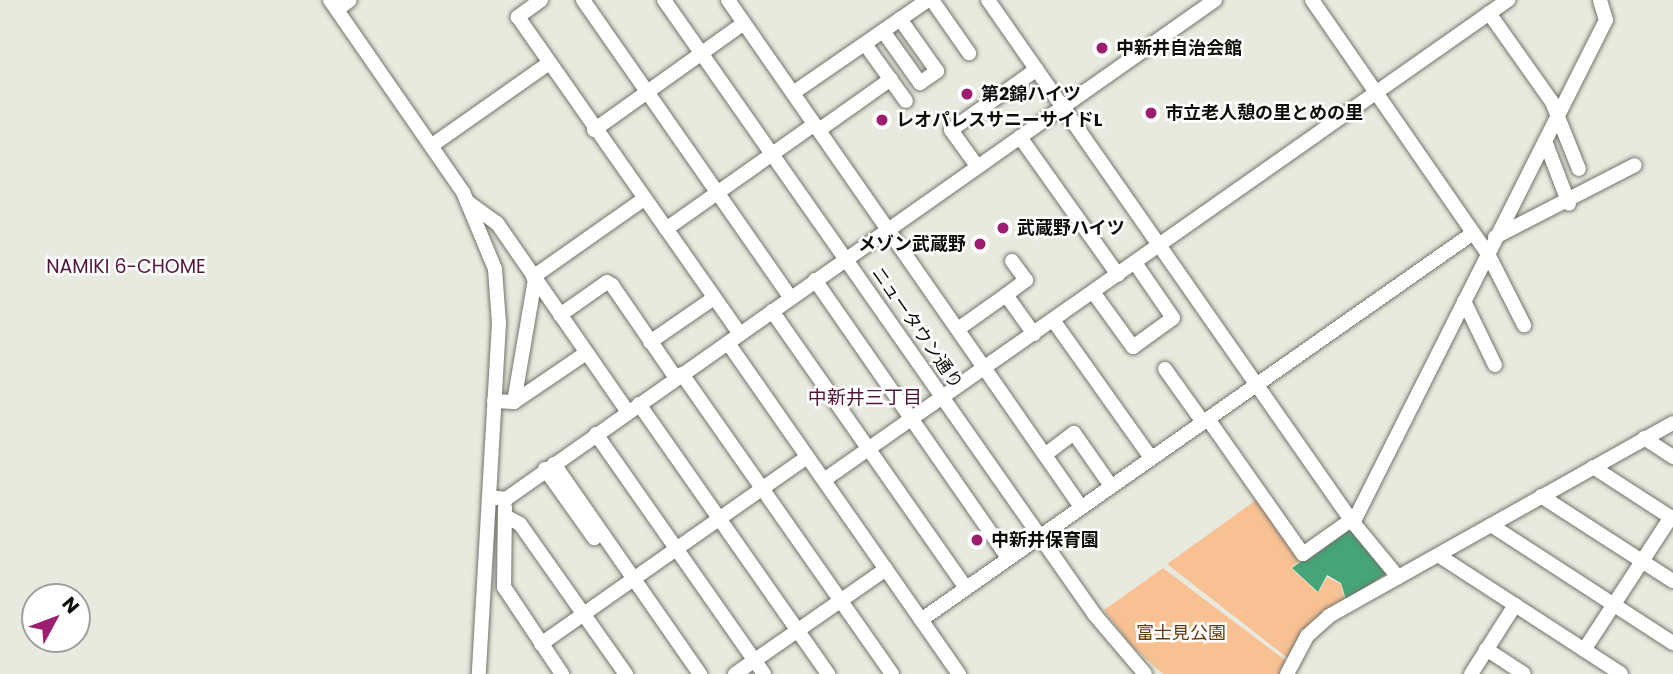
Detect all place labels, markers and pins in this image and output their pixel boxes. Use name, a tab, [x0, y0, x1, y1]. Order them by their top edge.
place label: 中新井自治会館	[1116, 37, 1242, 59]
marker: 中新井自治会館	[1094, 40, 1110, 56]
place label: 第2錦ハイツ	[981, 83, 1081, 105]
marker: 第2錦ハイツ	[959, 86, 975, 102]
place label: 市立老人憩の里とめの里	[1165, 102, 1363, 124]
marker: 市立老人憩の里とめの里	[1143, 105, 1159, 121]
place label: レオパレスサニーサイドL	[896, 109, 1103, 131]
marker: レオパレスサニーサイドL	[874, 112, 890, 128]
place label: 武蔵野ハイツ	[1017, 217, 1125, 239]
marker: 武蔵野ハイツ	[995, 220, 1011, 236]
place label: メゾン武蔵野	[858, 233, 966, 255]
marker: メゾン武蔵野	[972, 236, 988, 252]
place label: 中新井保育園	[991, 529, 1099, 551]
marker: 中新井保育園	[969, 532, 985, 548]

